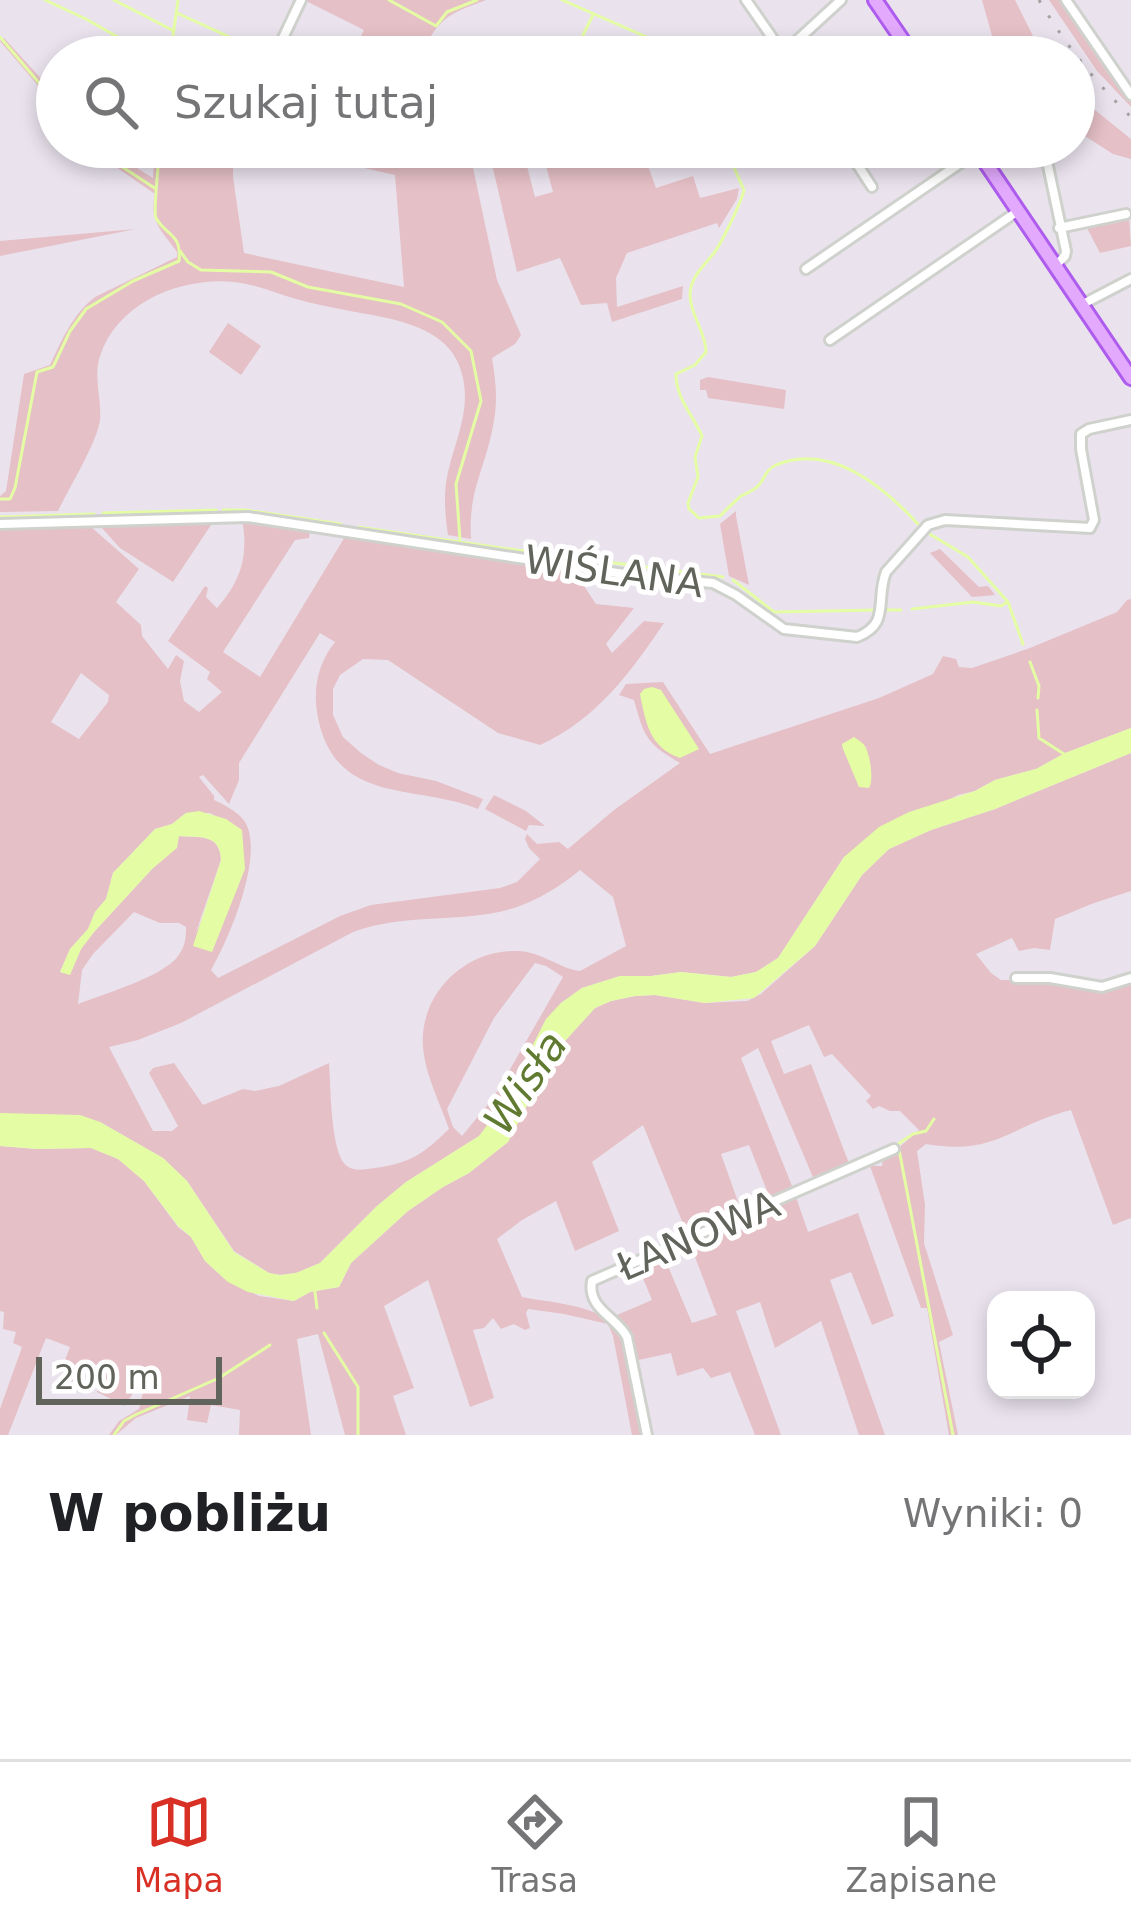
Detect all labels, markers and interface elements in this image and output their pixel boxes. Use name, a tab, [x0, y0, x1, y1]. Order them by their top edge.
search box	[36, 36, 1095, 168]
icon: search	[78, 69, 144, 135]
text: Szukaj tutaj	[174, 76, 438, 129]
street label: WIŚLANA	[522, 536, 707, 606]
water label: Wisła	[474, 1022, 577, 1143]
street label: ŁANOWA	[610, 1181, 786, 1290]
map controls	[987, 1291, 1095, 1399]
button: locate	[987, 1291, 1095, 1399]
scale bar	[36, 1351, 222, 1404]
text: 200 m	[54, 1358, 160, 1397]
text: W pobliżu	[48, 1484, 331, 1543]
text: Wyniki: 0	[903, 1491, 1083, 1536]
tab: Mapa	[134, 1789, 224, 1900]
tab: Trasa	[491, 1789, 578, 1900]
tab: Zapisane	[846, 1789, 997, 1900]

